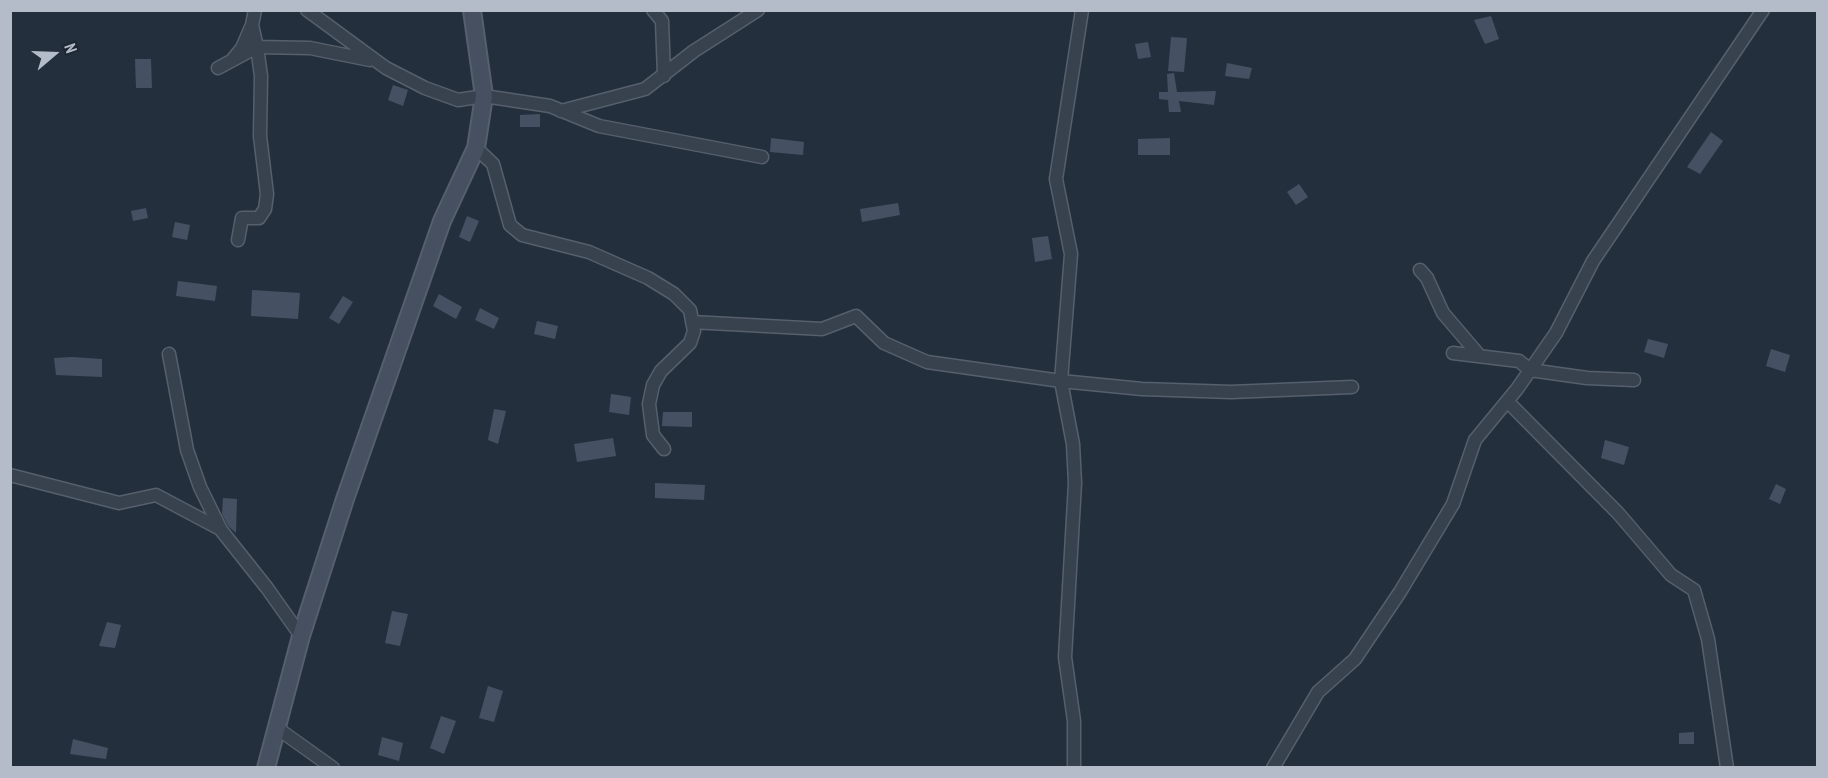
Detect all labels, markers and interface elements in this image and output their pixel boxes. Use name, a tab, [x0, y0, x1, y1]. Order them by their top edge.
north arrow	[24, 24, 84, 84]
text: N	[60, 41, 82, 55]

